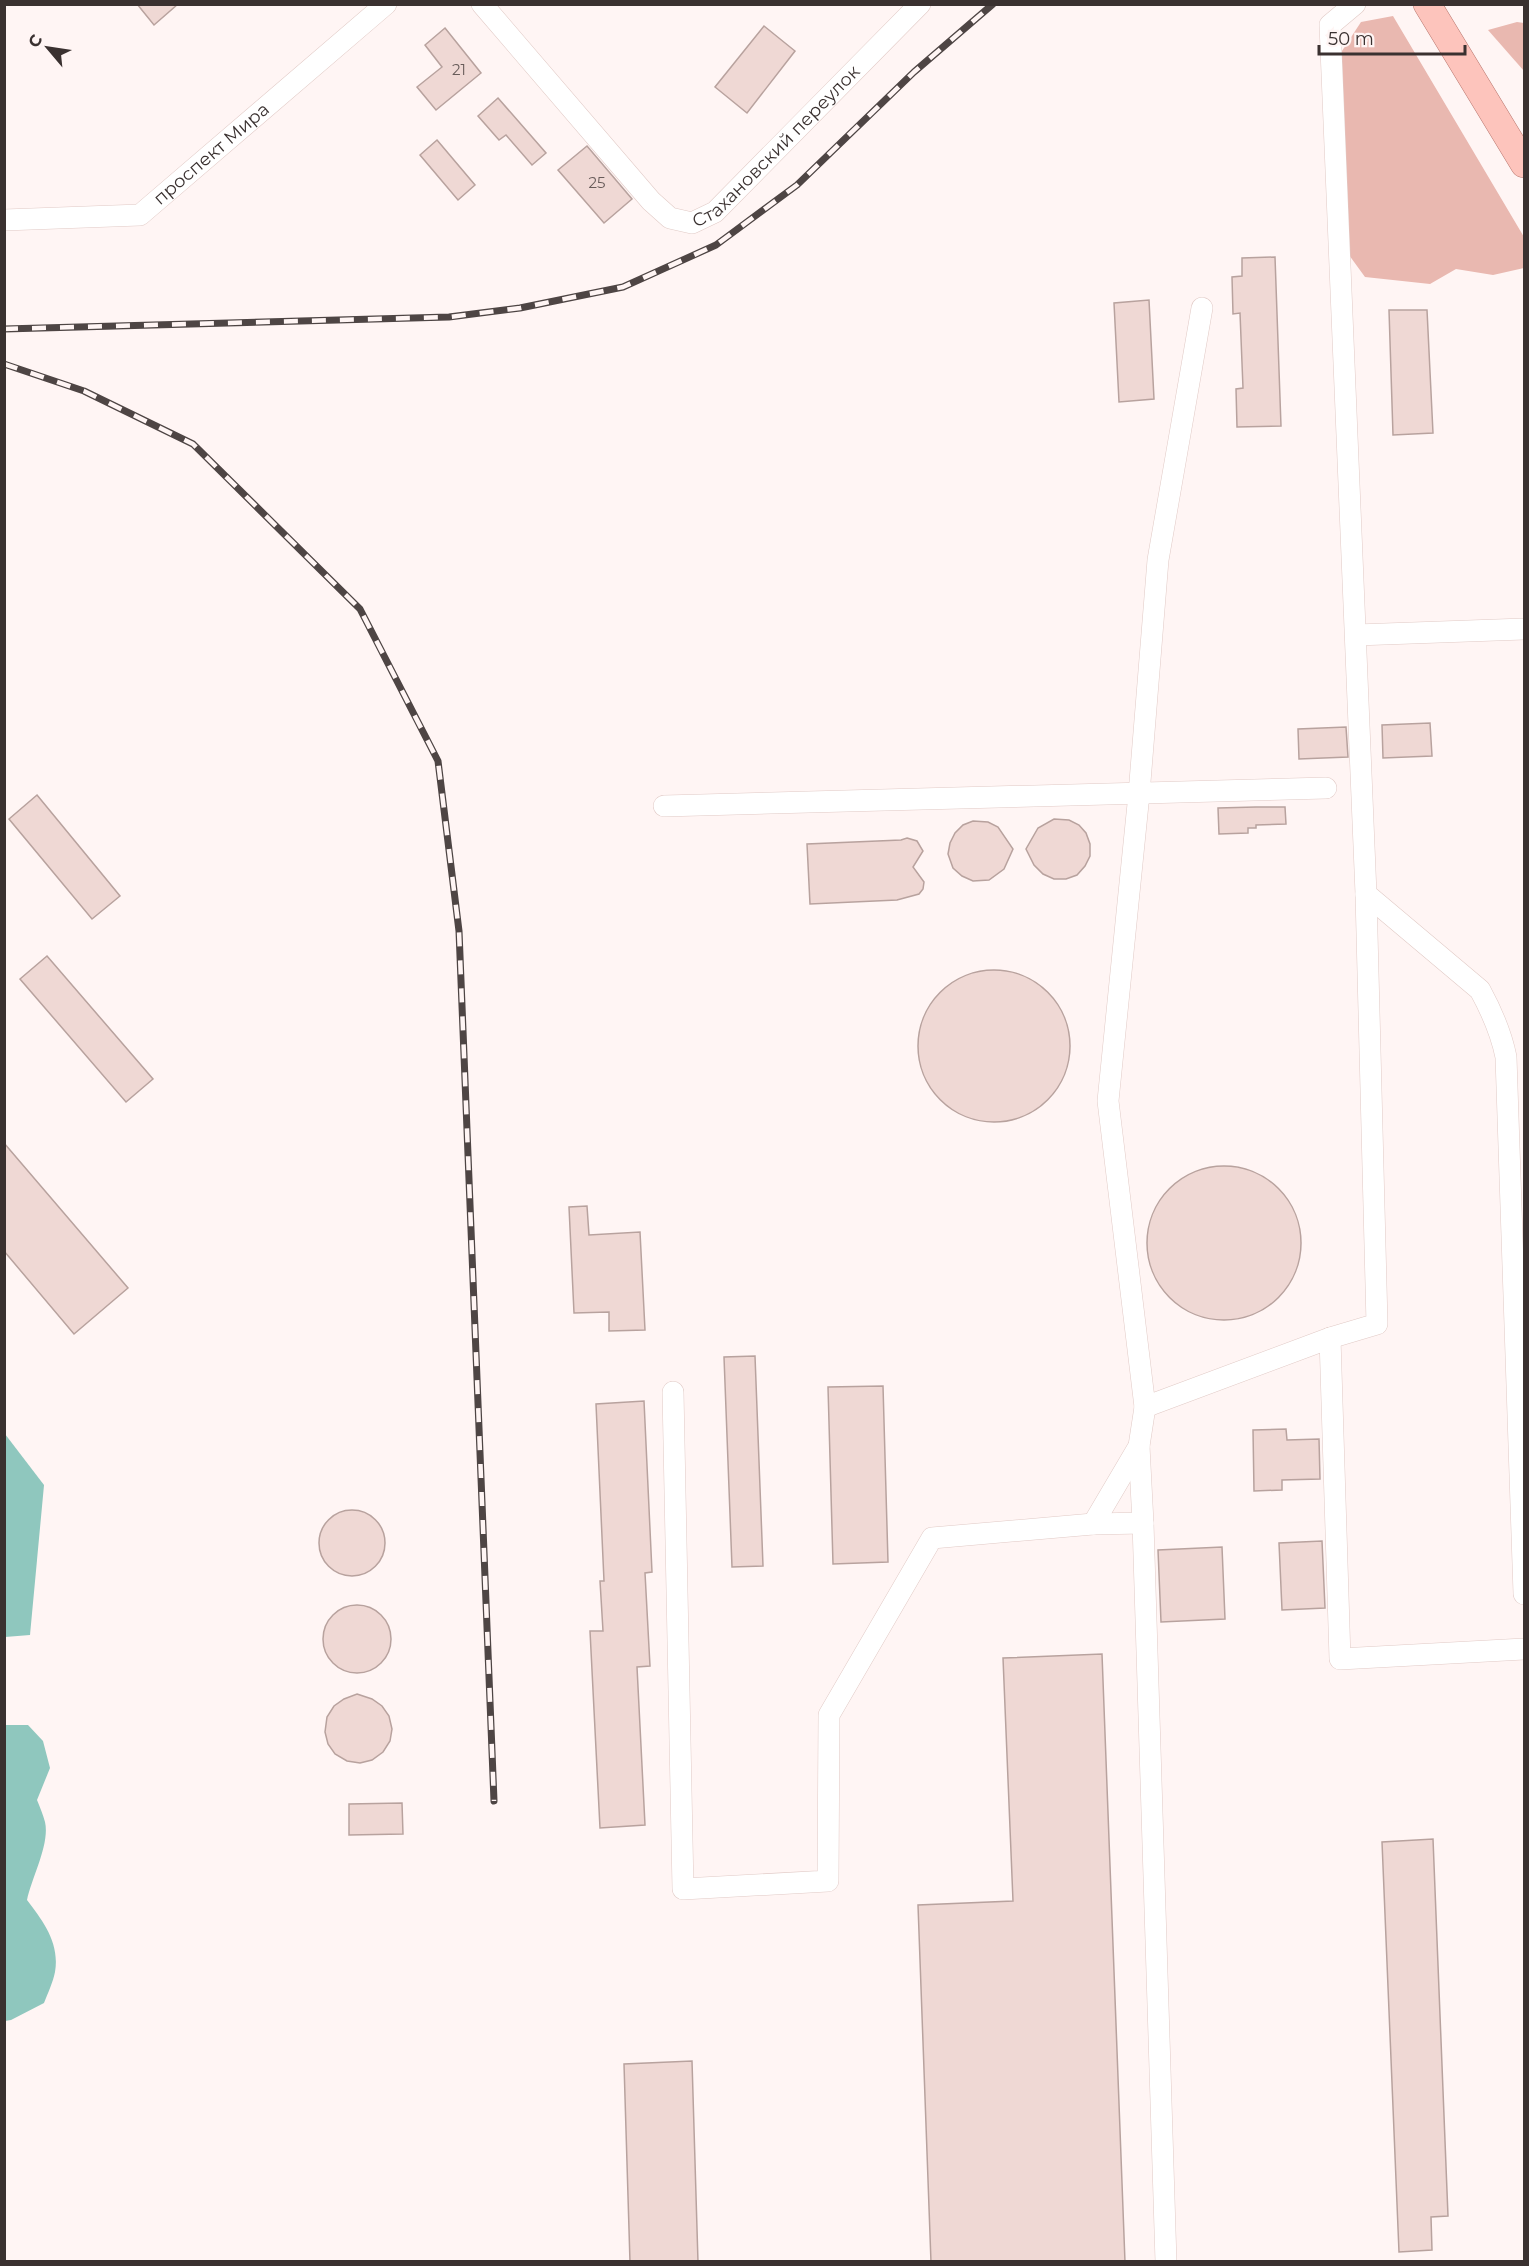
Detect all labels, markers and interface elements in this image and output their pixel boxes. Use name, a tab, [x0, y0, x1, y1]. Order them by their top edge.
north arrow	[18, 18, 78, 78]
scale bar	[1319, 18, 1464, 56]
text: 50 m	[1328, 28, 1374, 50]
text: С	[24, 31, 47, 51]
house number: 21	[452, 60, 466, 79]
street label: Стахановский переулок	[689, 60, 865, 232]
street label: проспект Мира	[149, 98, 274, 210]
house number: 25	[588, 173, 606, 192]

